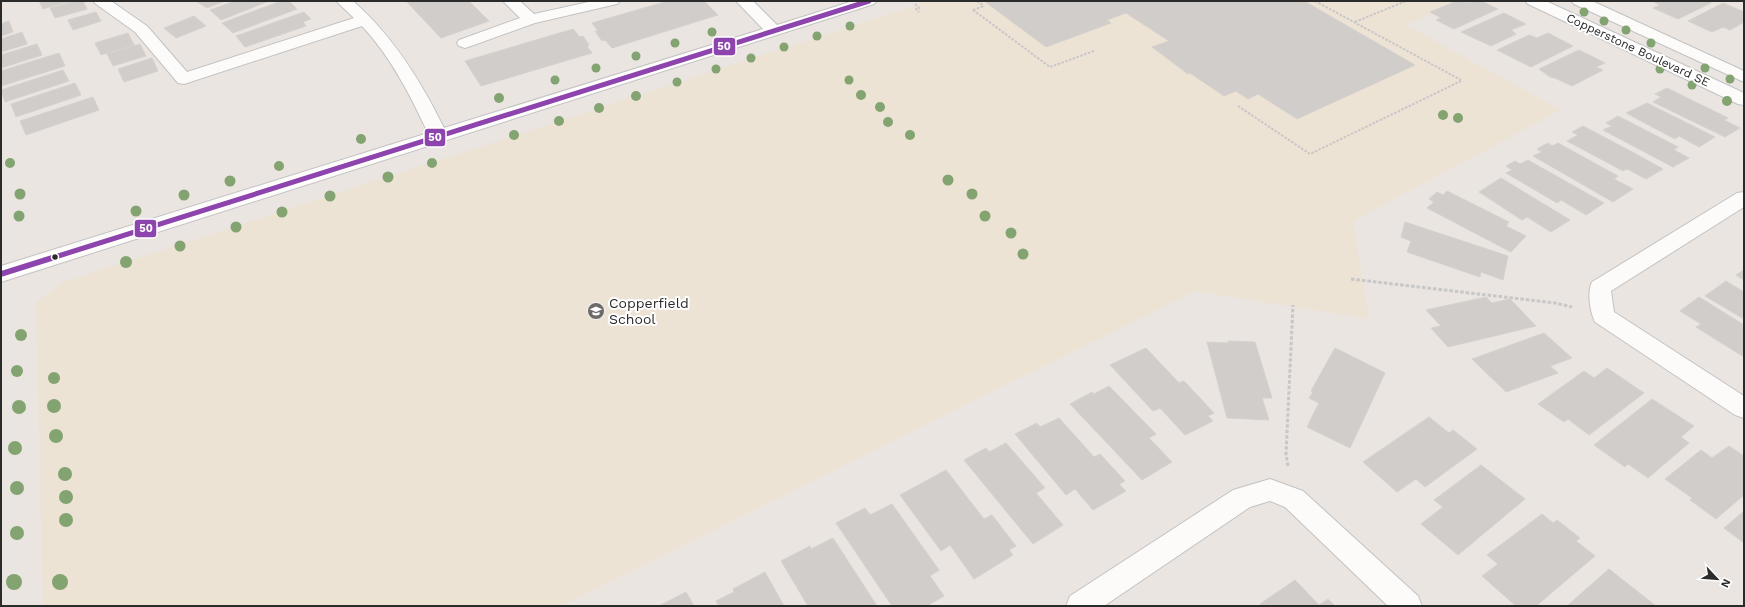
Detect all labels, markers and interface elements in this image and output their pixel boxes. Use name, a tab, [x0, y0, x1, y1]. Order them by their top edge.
street label: Copperstone Boulevard SE	[1564, 11, 1712, 90]
line badge: 50	[713, 37, 736, 56]
text: 50	[717, 40, 731, 53]
line badge: 50	[424, 128, 446, 147]
text: 50	[428, 131, 442, 144]
line badge: 50	[134, 219, 157, 238]
text: 50	[139, 222, 153, 235]
unlabelled marker	[50, 252, 60, 262]
place label: Copperfield School	[609, 295, 689, 327]
school or university icon: Copperfield School	[586, 301, 606, 321]
north arrow	[1697, 559, 1737, 599]
text: N	[1718, 577, 1733, 590]

